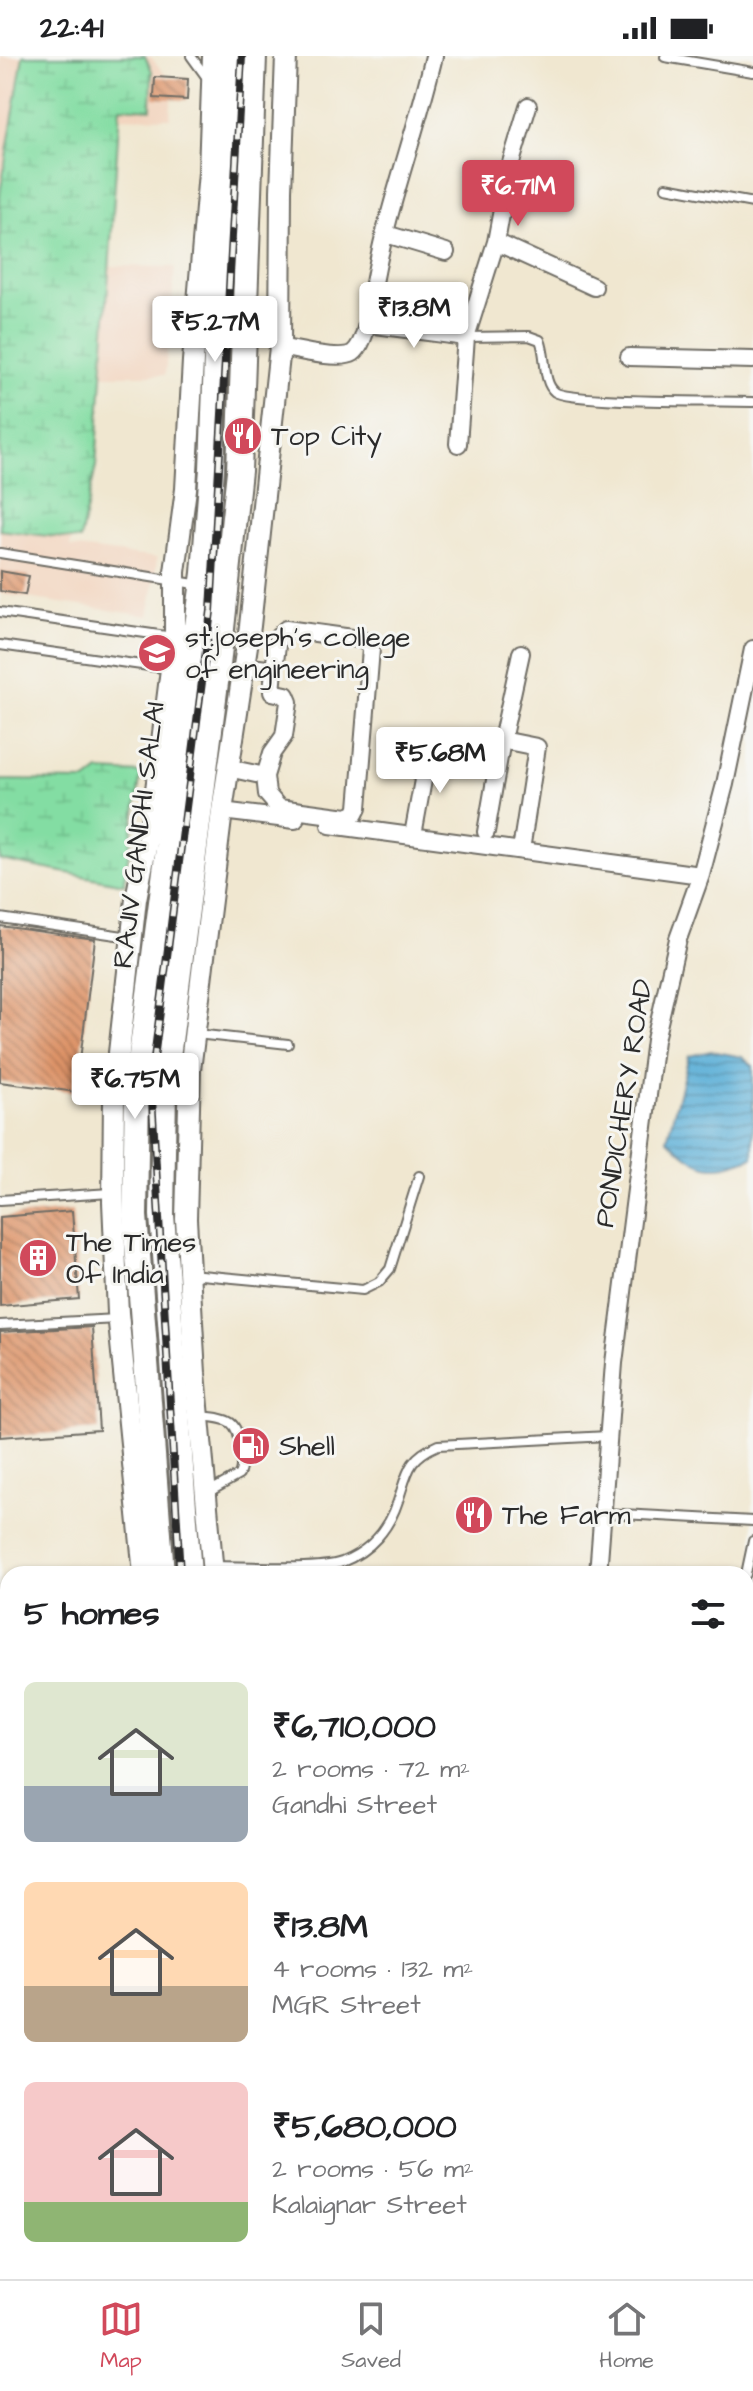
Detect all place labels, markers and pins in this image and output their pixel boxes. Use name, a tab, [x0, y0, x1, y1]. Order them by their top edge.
pin: ₹6.71M	[453, 160, 583, 228]
pin: ₹13.8M	[349, 282, 479, 350]
pin: ₹5.27M	[150, 296, 280, 364]
restaurant icon: Top City	[222, 415, 264, 457]
place label: Top City	[271, 417, 382, 458]
place label: st.joseph's college of engineering	[185, 618, 411, 690]
school or university icon: st.joseph's college of engineering	[136, 632, 178, 674]
pin: ₹5.68M	[375, 727, 505, 795]
pin: ₹6.75M	[70, 1053, 200, 1121]
place label: The Times Of India	[66, 1223, 196, 1294]
building icon: The Times Of India	[17, 1237, 59, 1279]
fuel station icon: Shell	[230, 1425, 272, 1467]
place label: Shell	[279, 1427, 335, 1466]
restaurant icon: The Farm	[453, 1494, 495, 1536]
place label: The Farm	[502, 1496, 631, 1535]

